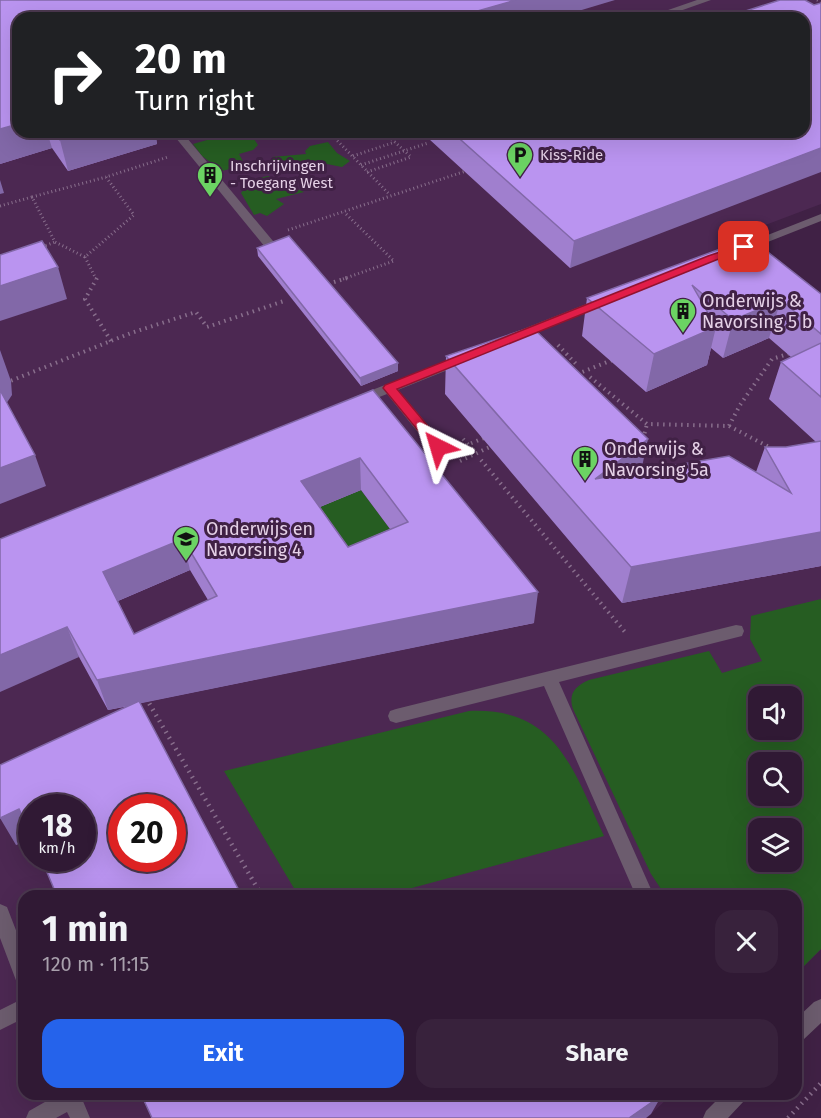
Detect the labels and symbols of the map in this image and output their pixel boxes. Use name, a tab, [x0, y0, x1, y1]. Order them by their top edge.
parking icon: Kiss-Ride	[505, 140, 535, 178]
place label: Kiss-Ride	[540, 146, 603, 164]
place label: Inschrijvingen - Toegang West	[230, 157, 334, 192]
building icon: Inschrijvingen - Toegang West	[195, 160, 225, 198]
pin	[718, 221, 769, 272]
place label: Onderwijs & Navorsing 5 b	[702, 290, 812, 333]
building icon: Onderwijs & Navorsing 5 b	[668, 296, 698, 334]
position arrow	[406, 415, 470, 479]
place label: Onderwijs & Navorsing 5a	[604, 438, 709, 481]
building icon: Onderwijs & Navorsing 5a	[570, 444, 600, 482]
place label: Onderwijs en Navorsing 4	[206, 518, 313, 561]
school or university icon: Onderwijs en Navorsing 4	[171, 524, 201, 562]
speed limit sign: 20	[108, 794, 186, 872]

